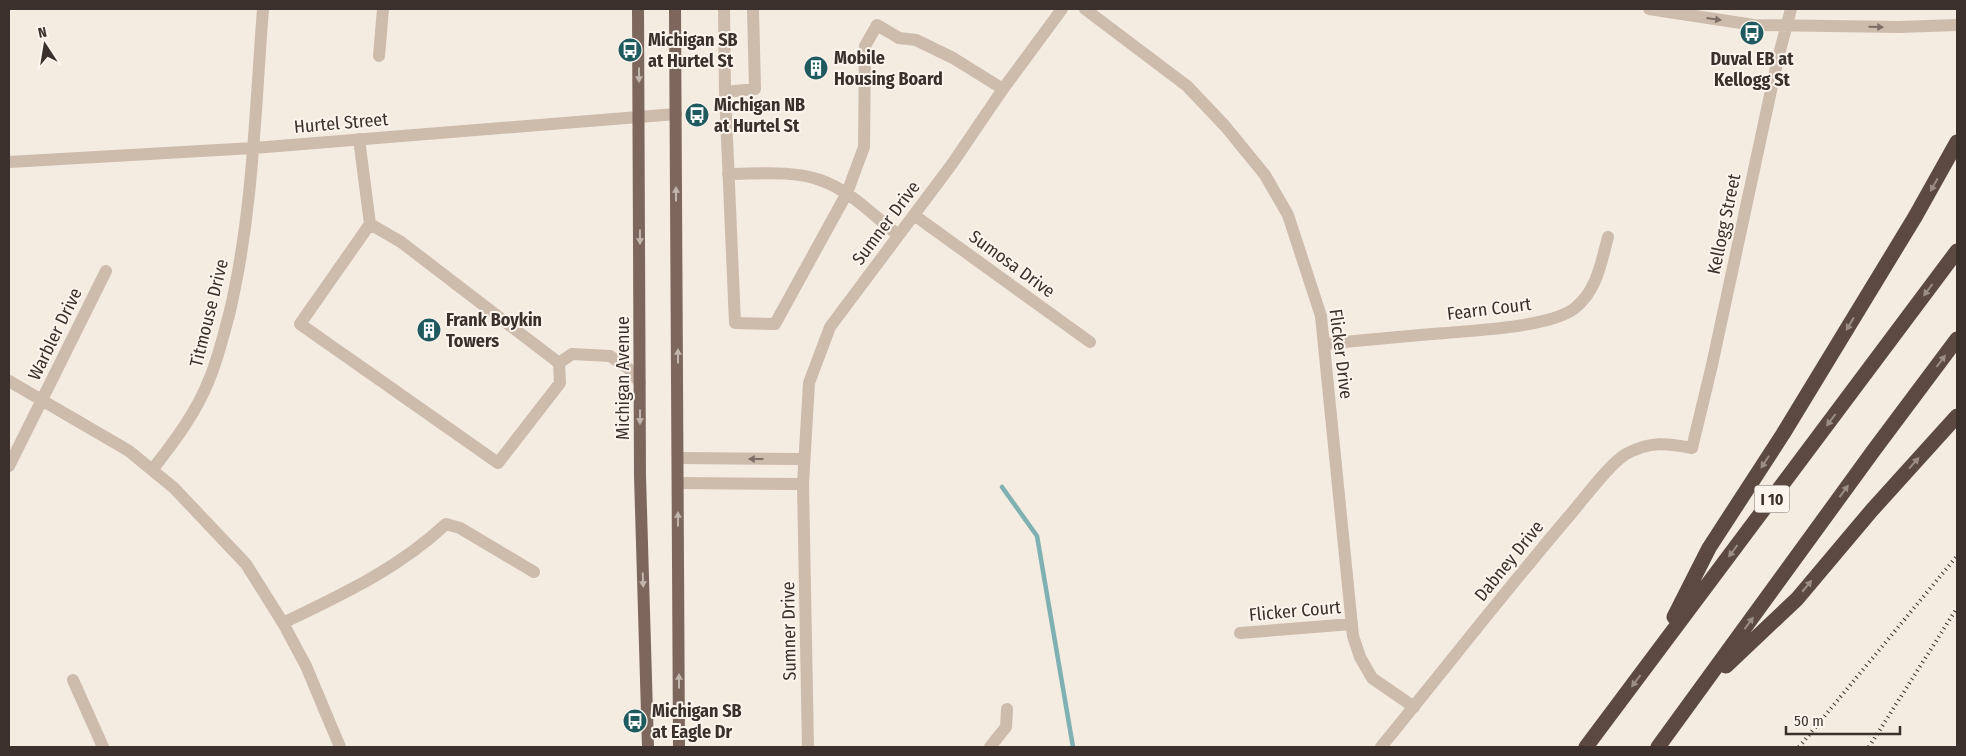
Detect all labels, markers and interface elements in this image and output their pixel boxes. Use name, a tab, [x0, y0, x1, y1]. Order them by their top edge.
one-way arrow	[1707, 16, 1723, 24]
north arrow	[20, 20, 70, 70]
bus stop icon: Duval EB at Kellogg St	[1739, 20, 1765, 46]
one-way arrow	[1869, 23, 1885, 31]
text: N	[37, 24, 48, 42]
place label: Michigan SB at Hurtel St	[648, 29, 738, 72]
bus stop icon: Michigan SB at Hurtel St	[617, 37, 643, 63]
place label: Mobile Housing Board	[834, 47, 943, 90]
place label: Duval EB at Kellogg St	[1710, 48, 1794, 91]
building icon: Mobile Housing Board	[803, 55, 829, 81]
one-way arrow	[635, 67, 643, 83]
place label: Michigan NB at Hurtel St	[714, 94, 805, 137]
bus stop icon: Michigan NB at Hurtel St	[684, 102, 710, 128]
street label: Hurtel Street	[293, 108, 389, 138]
street label: Kellogg Street	[1703, 171, 1745, 276]
street label: Sumner Drive	[847, 177, 925, 269]
one-way arrow	[1929, 178, 1938, 191]
one-way arrow	[672, 185, 680, 201]
street label: Sumosa Drive	[965, 226, 1059, 302]
one-way arrow	[636, 230, 644, 246]
street label: Titmouse Drive	[185, 257, 233, 369]
one-way arrow	[1923, 283, 1933, 297]
street label: Warbler Drive	[23, 284, 87, 384]
street label: Fearn Court	[1446, 293, 1532, 325]
street label: Flicker Drive	[1325, 308, 1357, 400]
place label: Frank Boykin Towers	[446, 309, 542, 352]
street label: Michigan Avenue	[612, 316, 634, 440]
building icon: Frank Boykin Towers	[416, 317, 442, 343]
one-way arrow	[1846, 318, 1855, 331]
one-way arrow	[674, 348, 682, 364]
one-way arrow	[1935, 355, 1946, 368]
one-way arrow	[636, 410, 644, 426]
one-way arrow	[1825, 413, 1836, 426]
one-way arrow	[747, 454, 763, 462]
one-way arrow	[1760, 456, 1770, 469]
one-way arrow	[1908, 458, 1920, 470]
one-way arrow	[1839, 485, 1849, 498]
road number: I 10	[1754, 486, 1790, 512]
one-way arrow	[674, 510, 682, 526]
street label: Dabney Drive	[1470, 516, 1548, 606]
one-way arrow	[1728, 544, 1739, 557]
one-way arrow	[639, 572, 647, 588]
one-way arrow	[1802, 580, 1813, 593]
street label: Sumner Drive	[777, 581, 801, 681]
street label: Flicker Court	[1248, 596, 1342, 626]
one-way arrow	[1743, 617, 1754, 630]
one-way arrow	[675, 673, 683, 689]
one-way arrow	[1631, 674, 1641, 688]
place label: Michigan SB at Eagle Dr	[652, 700, 742, 743]
scale bar	[1786, 704, 1900, 736]
bus stop icon: Michigan SB at Eagle Dr	[622, 708, 648, 734]
text: 50 m	[1794, 712, 1824, 730]

